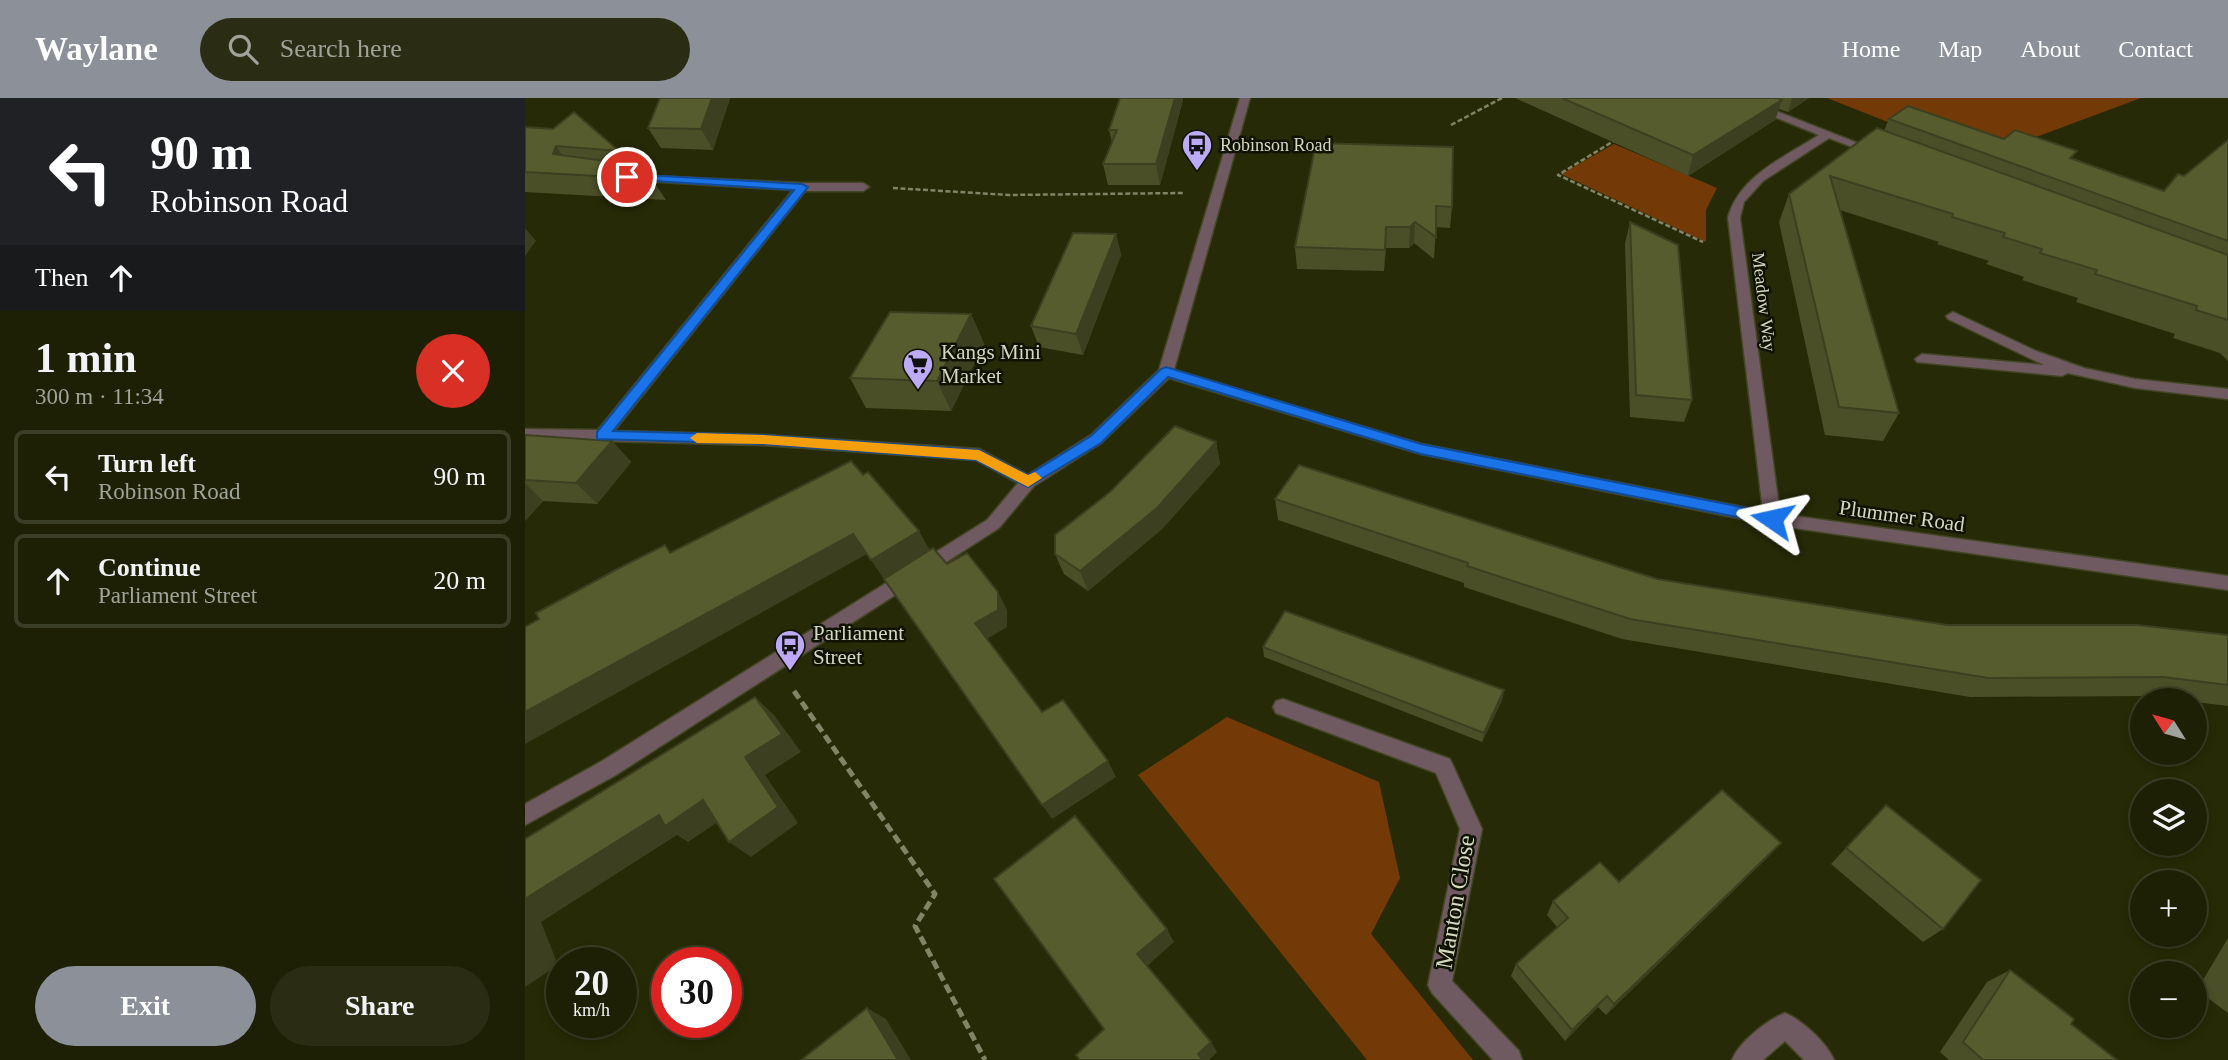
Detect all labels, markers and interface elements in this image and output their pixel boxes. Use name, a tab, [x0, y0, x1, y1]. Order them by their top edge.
search box	[200, 18, 690, 81]
icon: search	[224, 30, 262, 68]
text: Waylane	[35, 31, 158, 67]
text: Search here	[280, 34, 402, 63]
text: Home	[1842, 36, 1900, 62]
text: Map	[1938, 36, 1982, 62]
text: About	[2020, 36, 2080, 62]
text: Contact	[2118, 36, 2193, 62]
text: 90 m	[150, 125, 252, 180]
icon: left	[35, 126, 126, 217]
bus stop icon: Robinson Road	[1180, 128, 1214, 172]
place label: Robinson Road	[1220, 135, 1332, 155]
pin	[597, 147, 657, 207]
icon: arrive	[608, 158, 646, 196]
text: Robinson Road	[150, 183, 348, 219]
street label: Meadow Way	[1748, 251, 1780, 353]
icon: ahead	[102, 259, 140, 297]
text: Then	[35, 263, 88, 292]
button: close	[416, 334, 490, 408]
text: 1 min	[35, 335, 137, 381]
place label: Kangs Mini Market	[941, 340, 1041, 388]
supermarket icon: Kangs Mini Market	[901, 347, 935, 391]
text: 300 m · 11:34	[35, 384, 164, 409]
text: Turn left	[98, 449, 196, 478]
icon: left	[39, 458, 77, 496]
text: 90 m	[433, 462, 486, 491]
text: Robinson Road	[98, 479, 240, 504]
position arrow	[1735, 482, 1809, 556]
street label: Plummer Road	[1838, 495, 1967, 537]
text: Continue	[98, 553, 201, 582]
icon: ahead	[39, 562, 77, 600]
text: 20 m	[433, 566, 486, 595]
text: Parliament Street	[98, 583, 257, 608]
place label: Parliament Street	[813, 621, 904, 669]
bus stop icon: Parliament Street	[773, 628, 807, 672]
north arrow	[2130, 688, 2207, 765]
map controls	[2130, 688, 2207, 1038]
button: layers	[2130, 779, 2207, 856]
street label: Manton Close	[1430, 833, 1480, 971]
button: +	[2130, 870, 2207, 947]
speed limit sign: 30	[651, 947, 742, 1038]
button: −	[2130, 961, 2207, 1038]
text: 20	[574, 964, 609, 1003]
button: Exit	[35, 966, 256, 1046]
button: Share	[270, 966, 490, 1046]
text: km/h	[573, 1000, 610, 1020]

